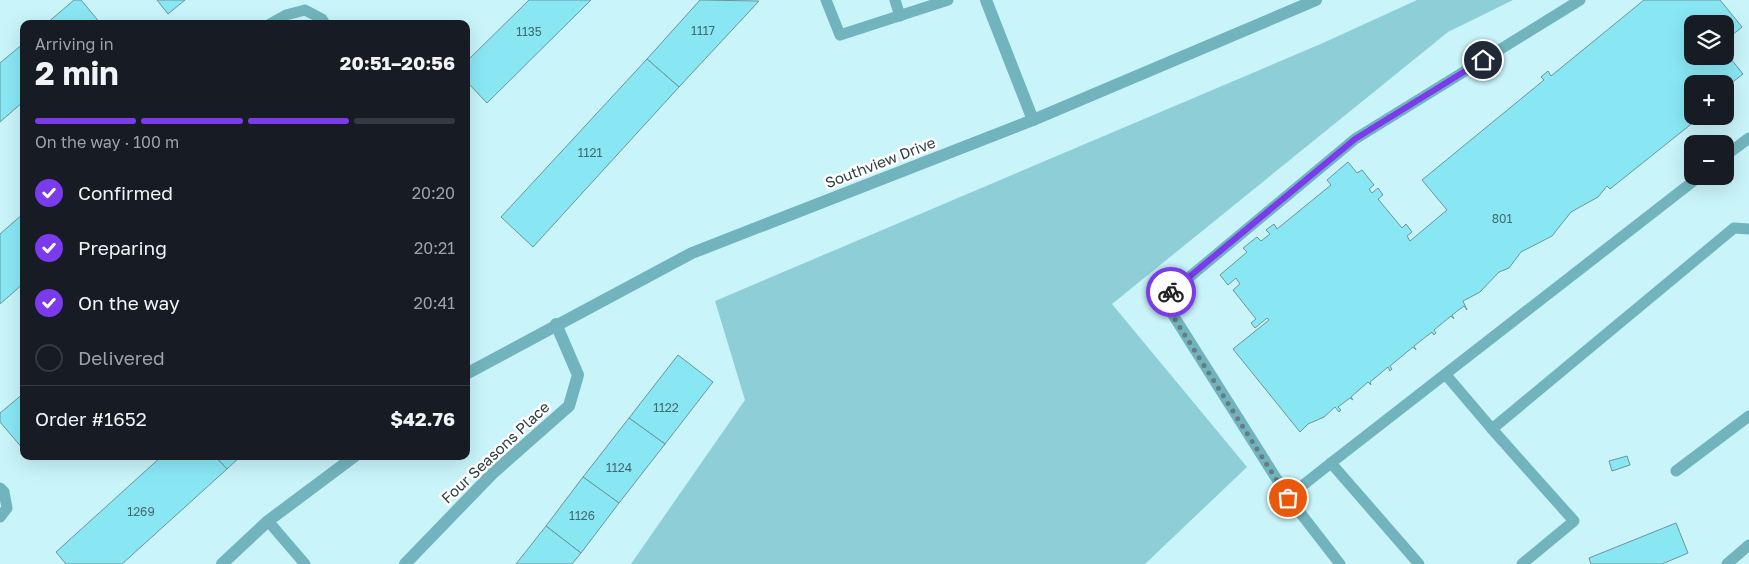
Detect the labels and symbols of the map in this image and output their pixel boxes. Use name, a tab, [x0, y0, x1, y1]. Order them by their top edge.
house number: 1117	[691, 23, 715, 38]
house number: 1135	[516, 24, 542, 39]
pin	[1462, 39, 1504, 81]
street label: Southview Drive	[822, 133, 938, 191]
house number: 1121	[578, 145, 602, 160]
house number: 801	[1492, 211, 1512, 226]
courier	[1146, 267, 1196, 317]
street label: Four Seasons Place	[437, 397, 553, 507]
house number: 1122	[653, 400, 679, 415]
house number: 1124	[606, 460, 632, 475]
pin	[1267, 477, 1309, 519]
house number: 1269	[127, 504, 155, 519]
house number: 1126	[569, 508, 595, 523]

